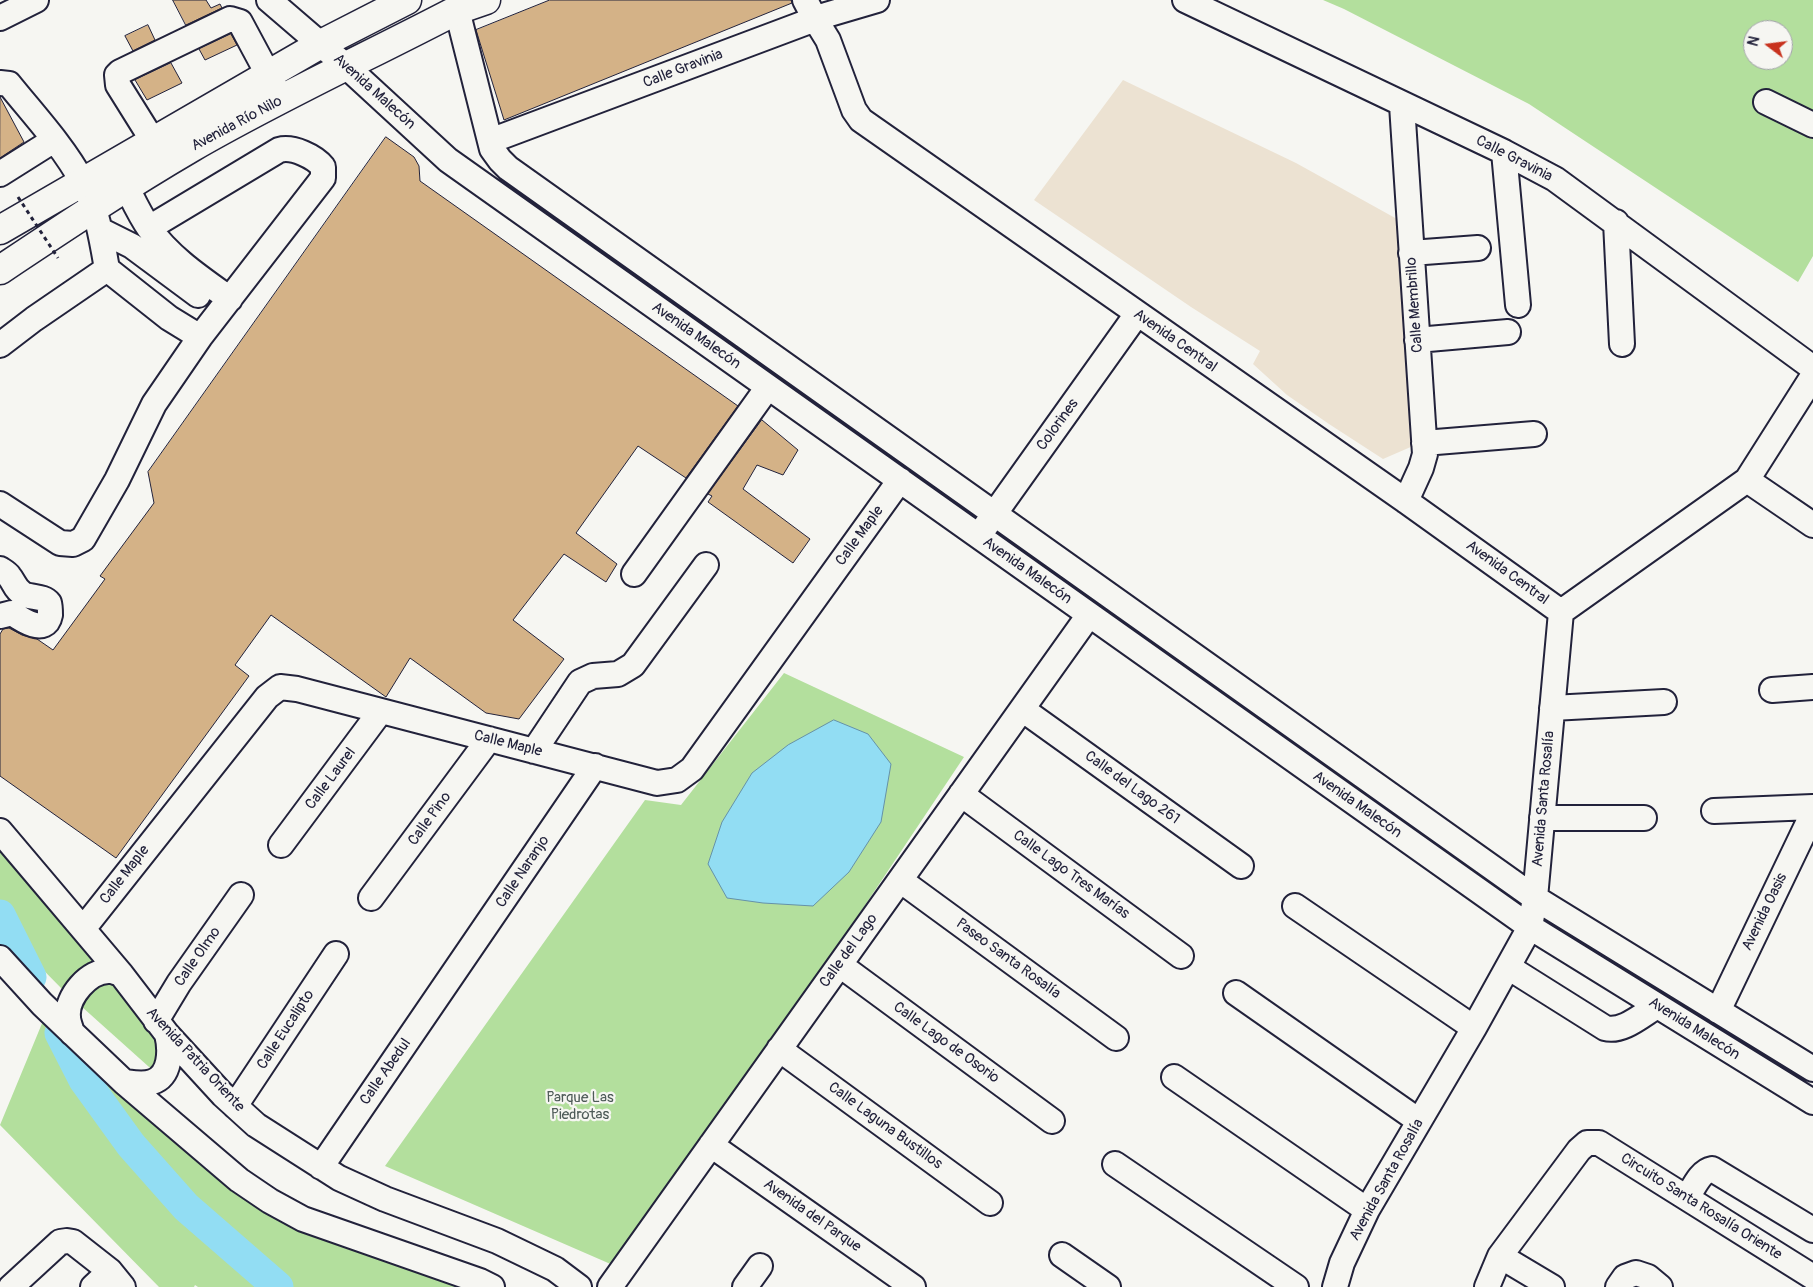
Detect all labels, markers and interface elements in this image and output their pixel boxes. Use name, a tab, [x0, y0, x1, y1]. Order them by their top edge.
north arrow	[1743, 20, 1793, 70]
text: N	[1745, 34, 1763, 48]
street label: Calle Gravinia	[641, 46, 725, 92]
street label: Avenida Malecón	[329, 50, 419, 134]
street label: Avenida Río Nilo	[189, 93, 285, 155]
street label: Calle Gravinia	[1473, 132, 1555, 186]
street label: Calle Membrillo	[1403, 257, 1427, 353]
street label: Avenida Malecón	[648, 299, 744, 373]
street label: Avenida Central	[1130, 306, 1220, 376]
street label: Colorines	[1033, 396, 1083, 454]
street label: Calle Maple	[832, 502, 888, 570]
street label: Avenida Malecón	[979, 534, 1075, 608]
street label: Avenida Central	[1462, 537, 1552, 609]
street label: Calle Maple	[472, 727, 544, 761]
street label: Avenida Santa Rosalía	[1529, 730, 1559, 868]
street label: Calle Laurel	[302, 745, 360, 813]
street label: Calle del Lago 261	[1081, 748, 1183, 828]
street label: Avenida Malecón	[1309, 768, 1405, 842]
street label: Calle Pino	[405, 789, 455, 849]
street label: Calle Lago Tres Marías	[1009, 827, 1133, 923]
street label: Calle Naranjo	[492, 833, 554, 911]
street label: Calle Maple	[96, 842, 154, 908]
street label: Avenida Oasis	[1738, 870, 1792, 954]
street label: Calle del Lago	[816, 911, 882, 991]
street label: Paseo Santa Rosalía	[952, 915, 1064, 1003]
street label: Calle Olmo	[171, 924, 225, 990]
street label: Calle Eucalipto	[254, 987, 318, 1073]
street label: Avenida Malecón	[1645, 994, 1743, 1064]
street label: Calle Lago de Osorio	[889, 998, 1003, 1088]
street label: Avenida Patria Oriente	[142, 1004, 248, 1116]
street label: Calle Abedul	[357, 1035, 415, 1109]
street label: Calle Laguna Bustillos	[824, 1079, 946, 1173]
park label: Parque Las Piedrotas	[546, 1089, 614, 1124]
street label: Avenida Santa Rosalía	[1346, 1116, 1428, 1244]
street label: Circuito Santa Rosalía Oriente	[1617, 1150, 1785, 1264]
street label: Avenida del Parque	[760, 1176, 864, 1256]

